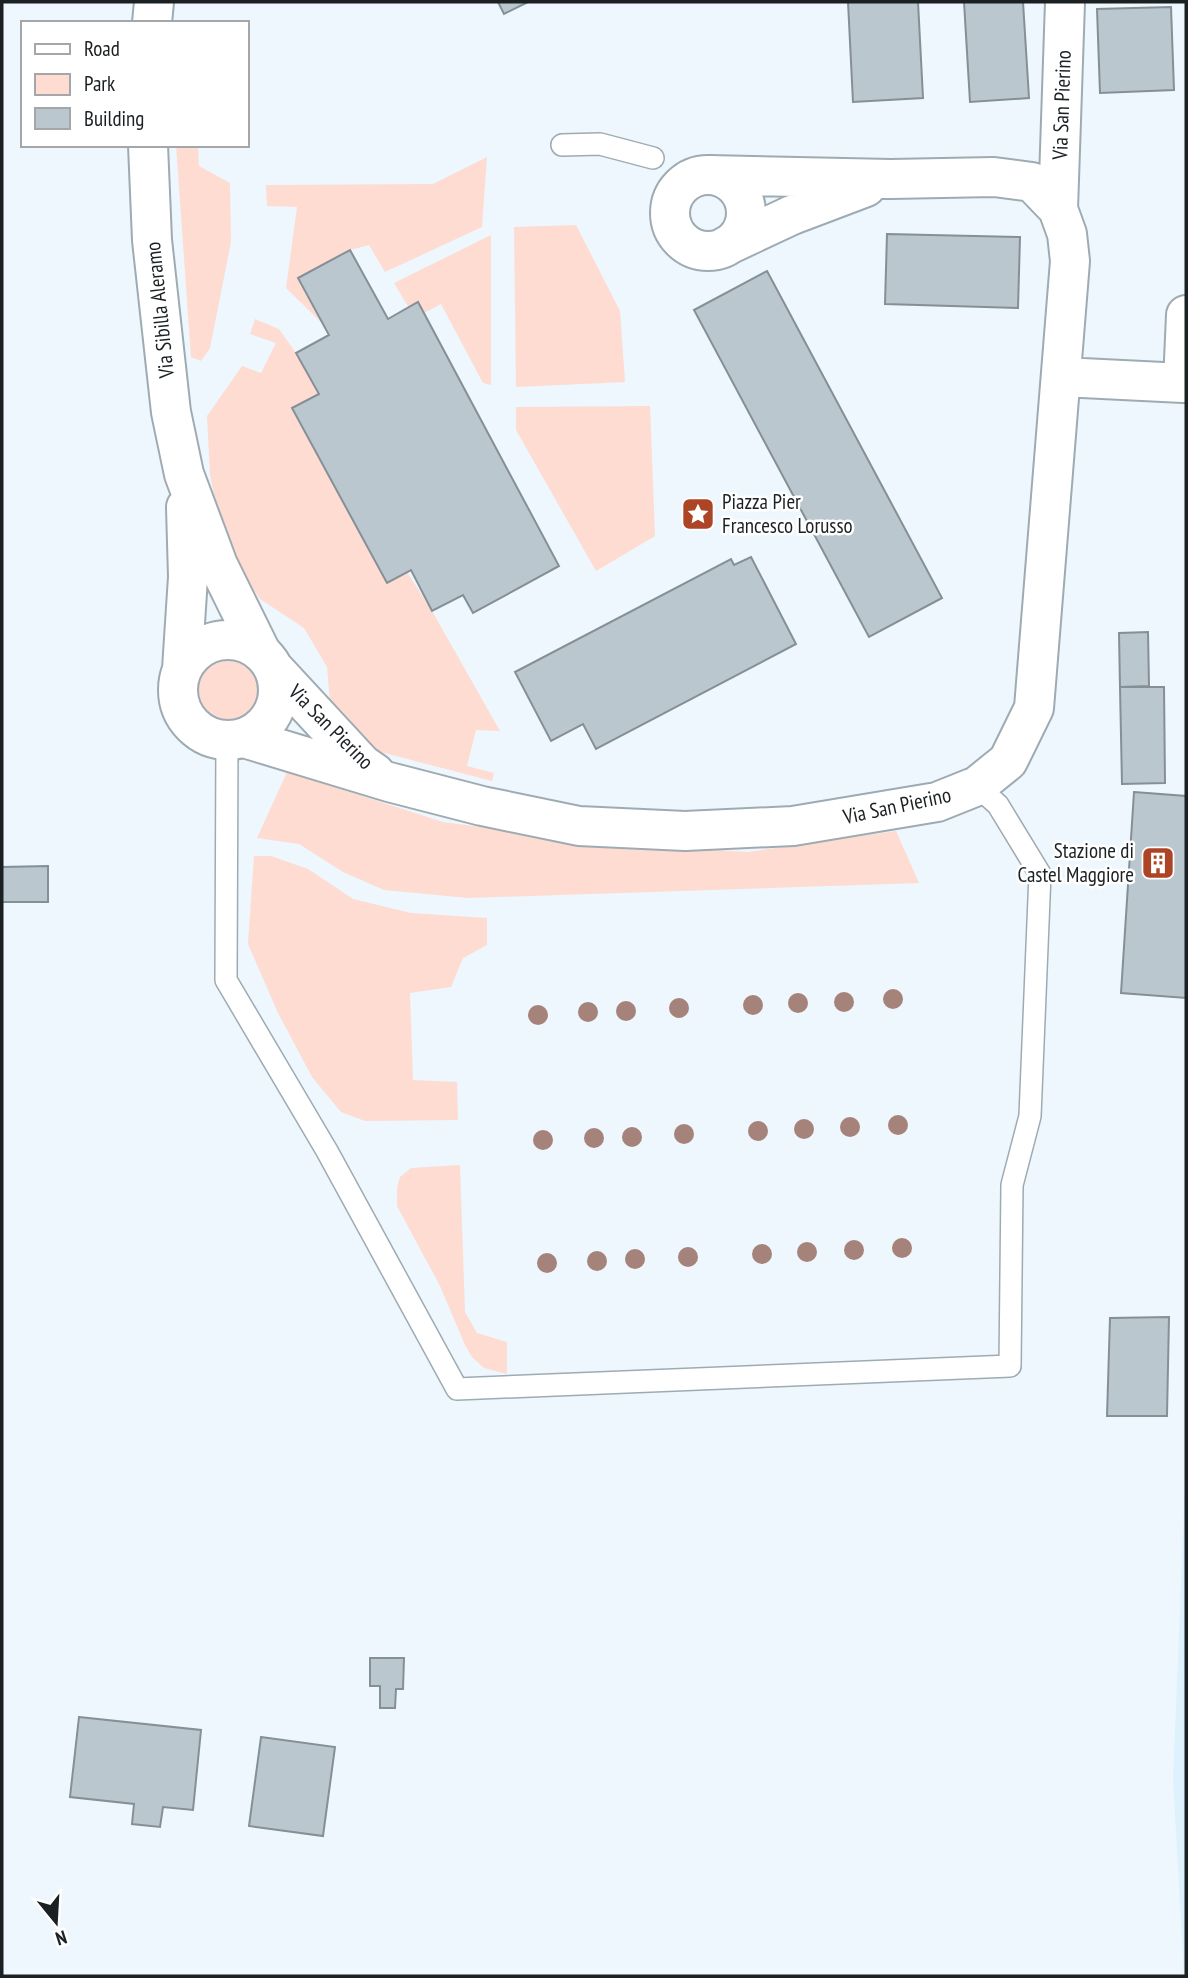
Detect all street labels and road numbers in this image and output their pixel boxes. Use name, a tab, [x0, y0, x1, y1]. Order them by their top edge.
street label: Via San Pierino	[1046, 50, 1077, 161]
street label: Via Sibilla Aleramo	[139, 241, 180, 380]
street label: Via San Pierino	[282, 678, 380, 775]
street label: Via San Pierino	[840, 781, 953, 830]

